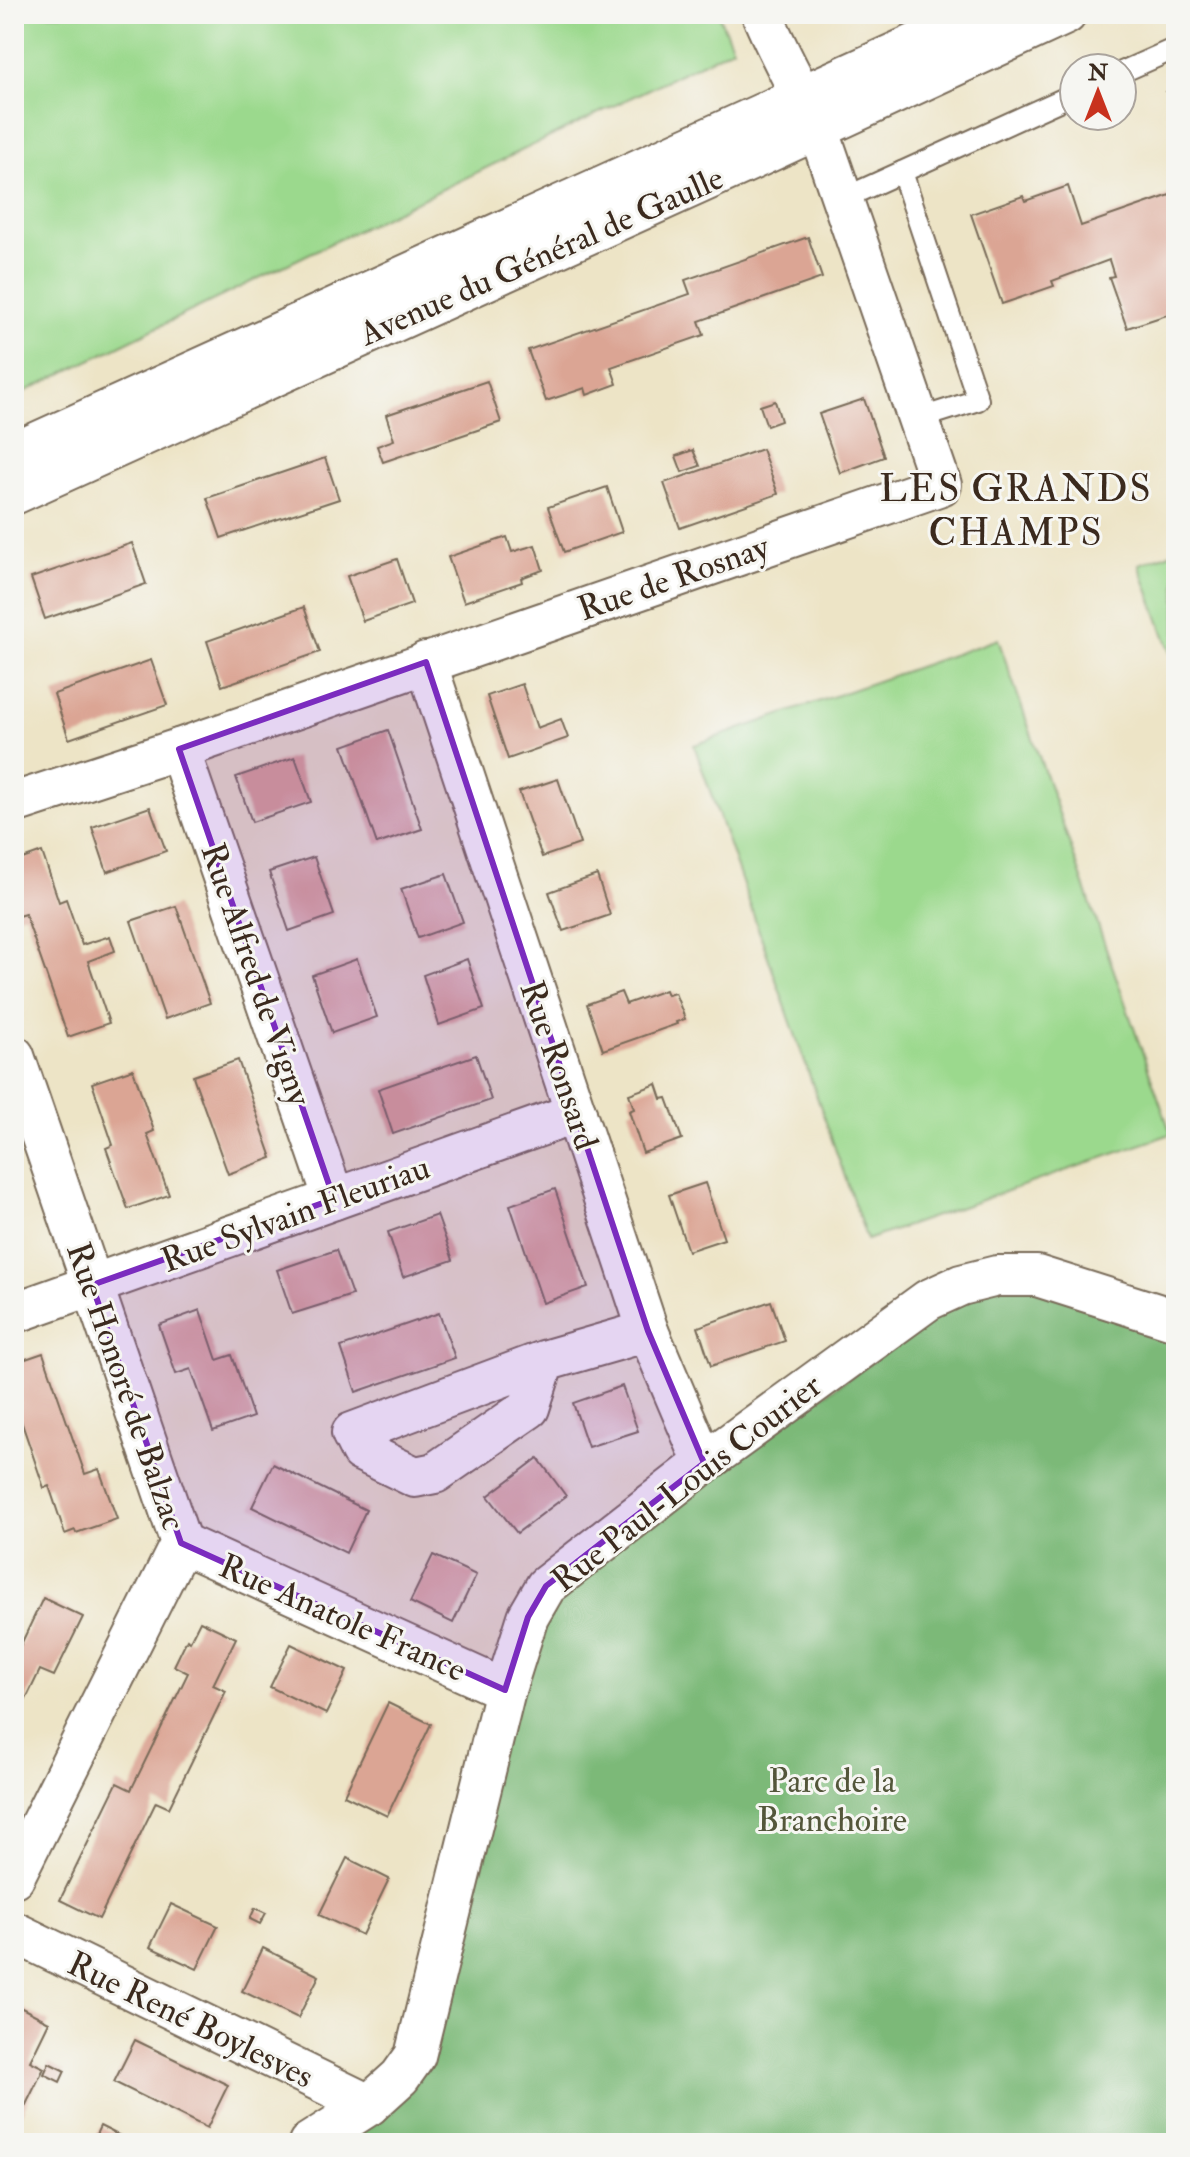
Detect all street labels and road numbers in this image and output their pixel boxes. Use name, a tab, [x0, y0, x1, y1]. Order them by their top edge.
street label: Avenue du Général de Gaulle	[352, 157, 730, 357]
street label: Rue de Rosnay	[572, 525, 776, 631]
street label: Rue Alfred de Vigny	[191, 838, 321, 1112]
street label: Rue Ronsard	[510, 975, 608, 1156]
street label: Rue Sylvain Fleuriau	[156, 1146, 435, 1283]
street label: Rue Honoré de Balzac	[56, 1237, 195, 1536]
street label: Rue Paul-Louis Courier	[543, 1364, 831, 1602]
street label: Rue Anatole France	[212, 1545, 472, 1692]
street label: Rue René Boylesves	[60, 1942, 320, 2098]

